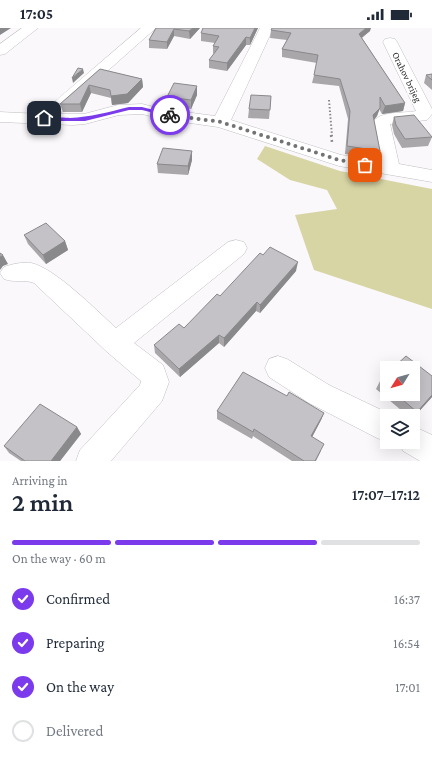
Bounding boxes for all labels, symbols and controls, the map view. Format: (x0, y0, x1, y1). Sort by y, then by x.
text: 17:05 (20, 6, 53, 22)
street label: Orahov brijeg (389, 50, 424, 104)
courier (150, 95, 190, 135)
pin (27, 101, 61, 135)
icon: bike (159, 104, 181, 126)
icon: home (33, 107, 55, 129)
pin (348, 148, 382, 182)
icon: bag (354, 154, 376, 176)
north arrow (380, 361, 420, 401)
map controls (380, 361, 420, 449)
button: layers (380, 409, 420, 449)
text: Arriving in (12, 473, 68, 488)
text: 17:07–17:12 (352, 487, 420, 503)
text: 2 min (12, 488, 73, 517)
text: On the way · 60 m (12, 551, 106, 566)
icon: check (12, 588, 34, 610)
text: Confirmed (46, 591, 110, 607)
text: 16:37 (394, 592, 420, 607)
icon: check (12, 632, 34, 654)
text: Preparing (46, 635, 105, 651)
text: 16:54 (393, 636, 420, 651)
icon: check (12, 676, 34, 698)
text: On the way (46, 679, 114, 695)
text: 17:01 (395, 680, 420, 695)
text: Delivered (46, 723, 103, 739)

